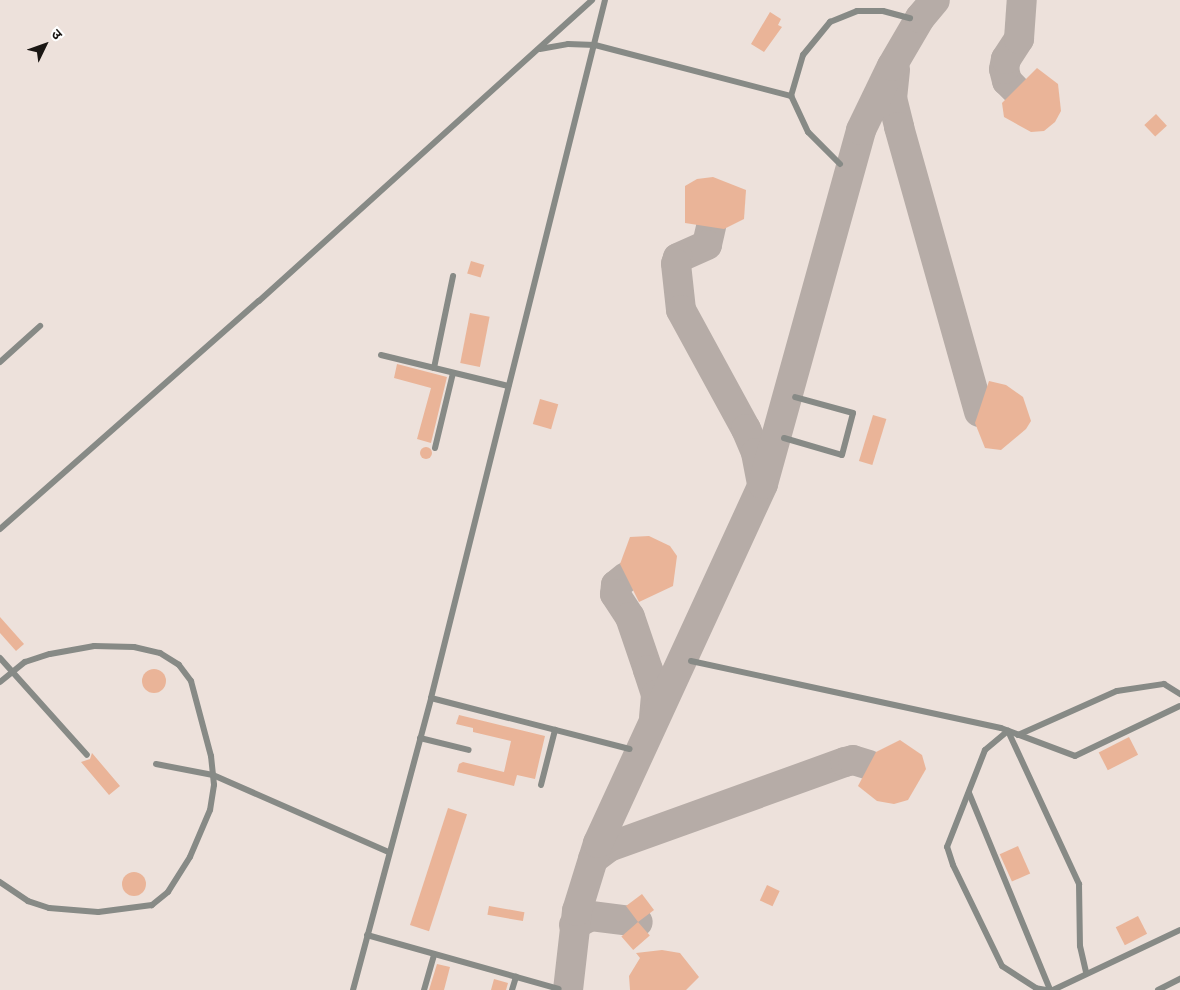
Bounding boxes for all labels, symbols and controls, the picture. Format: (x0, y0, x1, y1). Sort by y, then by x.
north arrow (20, 20, 70, 70)
text: उ (47, 26, 66, 43)

